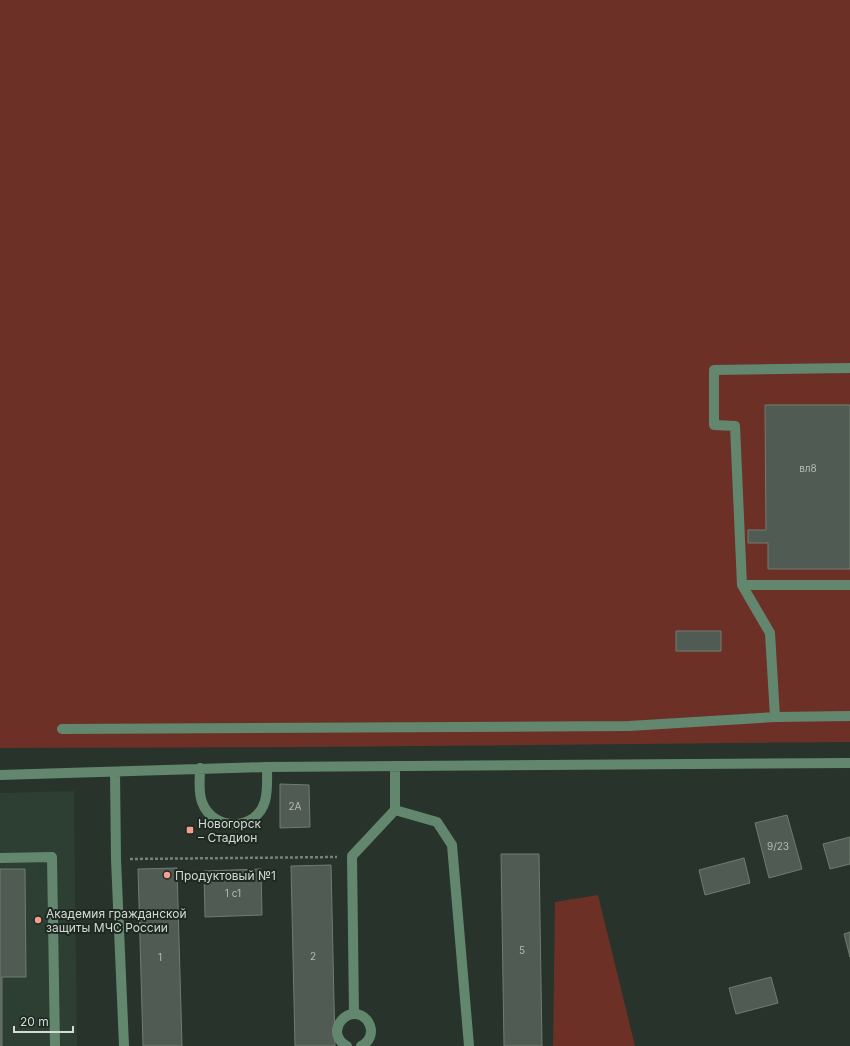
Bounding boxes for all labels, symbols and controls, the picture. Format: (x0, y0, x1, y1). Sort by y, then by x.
house number: вл8 (799, 462, 817, 474)
house number: 2А (289, 800, 302, 812)
place label: Новогорск – Стадион (198, 816, 262, 845)
marker: Новогорск – Стадион (185, 825, 195, 835)
house number: 9/23 (767, 840, 789, 852)
place label: Продуктовый №1 (175, 868, 276, 883)
marker: Продуктовый №1 (162, 870, 172, 880)
house number: 1 с1 (225, 887, 241, 899)
place label: Академия гражданской защиты МЧС России (46, 906, 187, 935)
marker: Академия гражданской защиты МЧС России (33, 915, 43, 925)
house number: 5 (519, 944, 525, 956)
house number: 2 (310, 950, 316, 962)
house number: 1 (158, 951, 162, 963)
scale bar (14, 1008, 73, 1034)
text: 20 m (20, 1014, 49, 1029)

